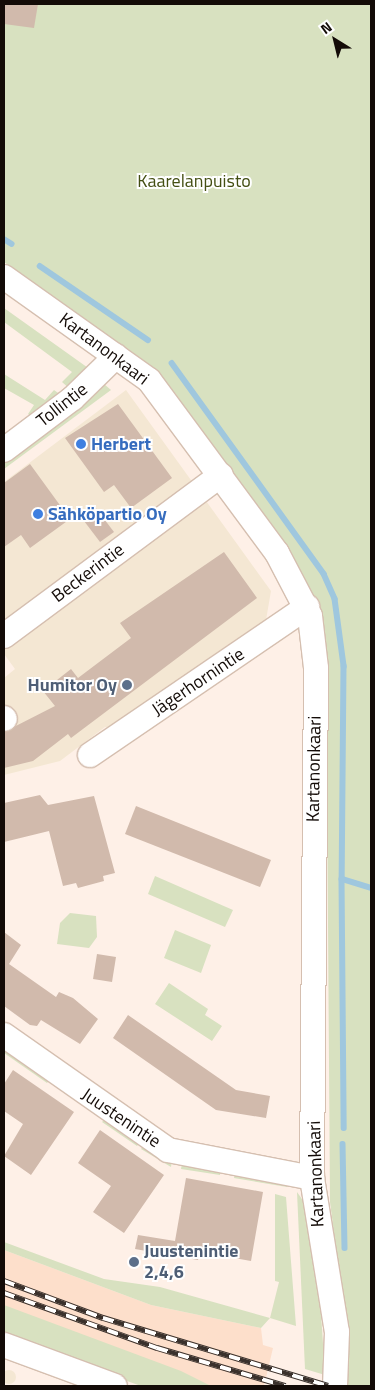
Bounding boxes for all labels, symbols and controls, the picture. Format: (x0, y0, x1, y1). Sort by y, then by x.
north arrow (310, 15, 360, 65)
text: N (316, 16, 336, 39)
park label: Kaarelanpuisto (137, 170, 251, 192)
street label: Kartanonkaari (55, 308, 153, 390)
street label: Tollintie (32, 378, 92, 432)
place label: Herbert (91, 433, 151, 455)
marker: Herbert (75, 438, 87, 450)
place label: Sähköpartio Oy (48, 503, 167, 525)
marker: Sähköpartio Oy (32, 508, 44, 520)
street label: Beckerintie (48, 539, 128, 607)
street label: Jägerhornintie (148, 643, 248, 721)
place label: Humitor Oy (28, 674, 117, 696)
marker: Humitor Oy (121, 679, 133, 691)
street label: Kartanonkaari (302, 716, 326, 822)
street label: Juustenintie (77, 1084, 165, 1152)
street label: Kartanonkaari (303, 1120, 329, 1228)
place label: Juustenintie 2,4,6 (144, 1241, 238, 1284)
marker: Juustenintie 2,4,6 (128, 1256, 140, 1268)

